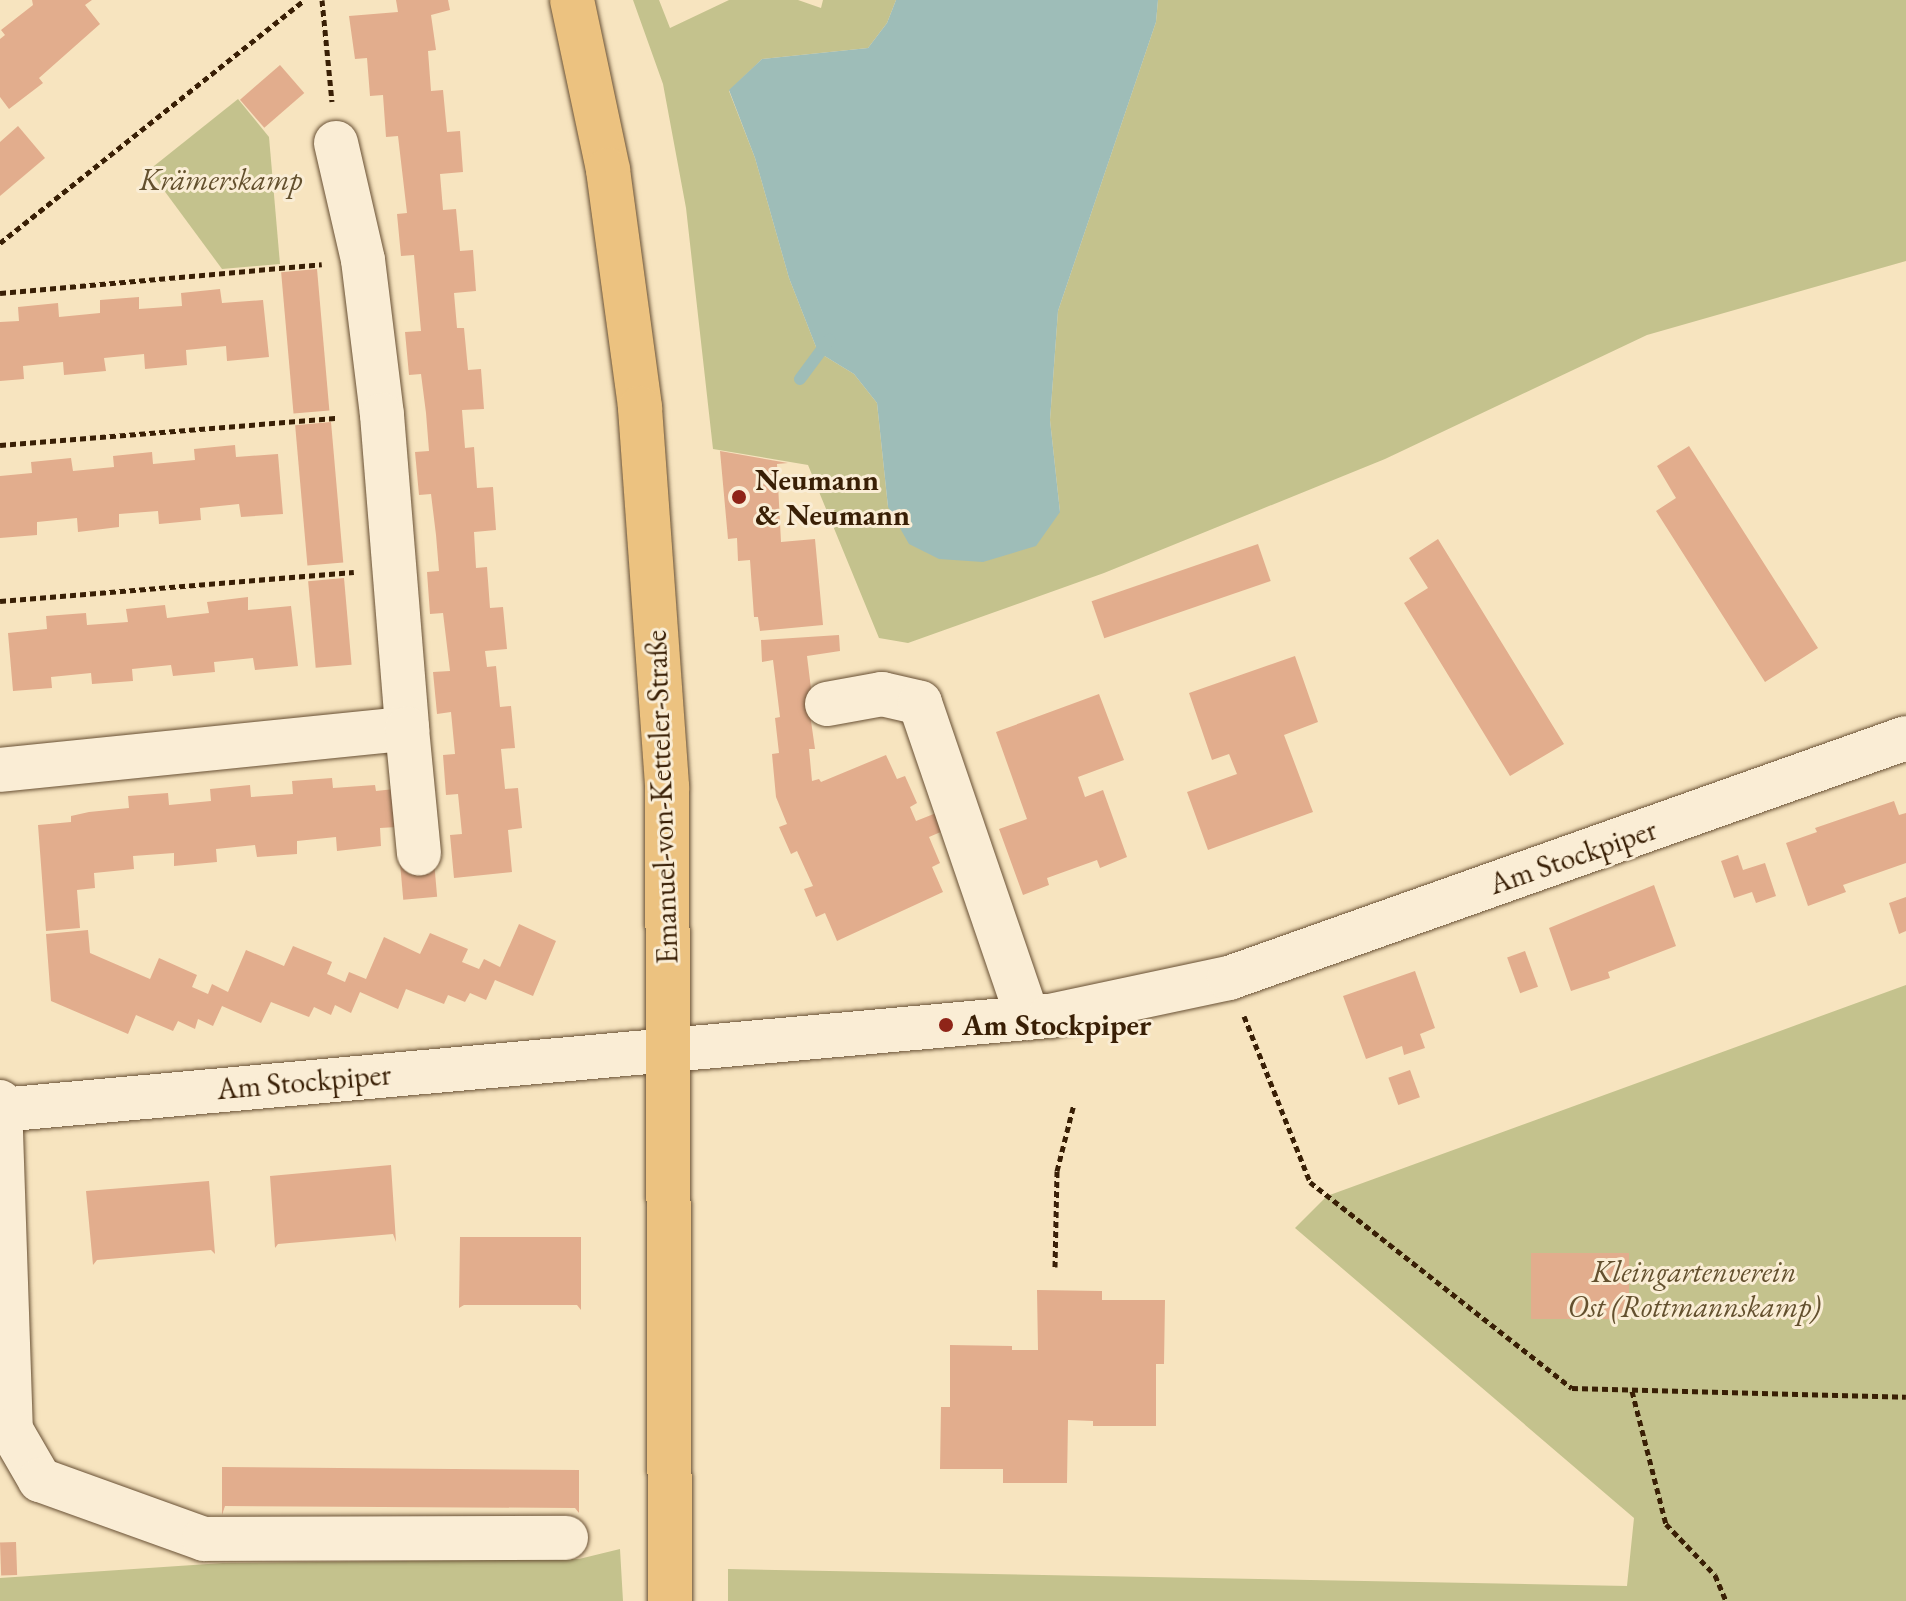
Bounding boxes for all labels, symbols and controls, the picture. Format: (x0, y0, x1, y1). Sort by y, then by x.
park label: Krämerskamp (140, 162, 302, 198)
place label: Neumann & Neumann (755, 462, 910, 532)
marker: Neumann & Neumann (730, 488, 748, 506)
street label: Emanuel-von-Ketteler-Straße (638, 629, 686, 965)
street label: Am Stockpiper (1484, 812, 1662, 902)
place label: Am Stockpiper (962, 1007, 1151, 1043)
marker: Am Stockpiper (937, 1016, 955, 1034)
street label: Am Stockpiper (215, 1056, 393, 1108)
park label: Kleingartenverein Ost (Rottmannskamp) (1567, 1254, 1821, 1324)

